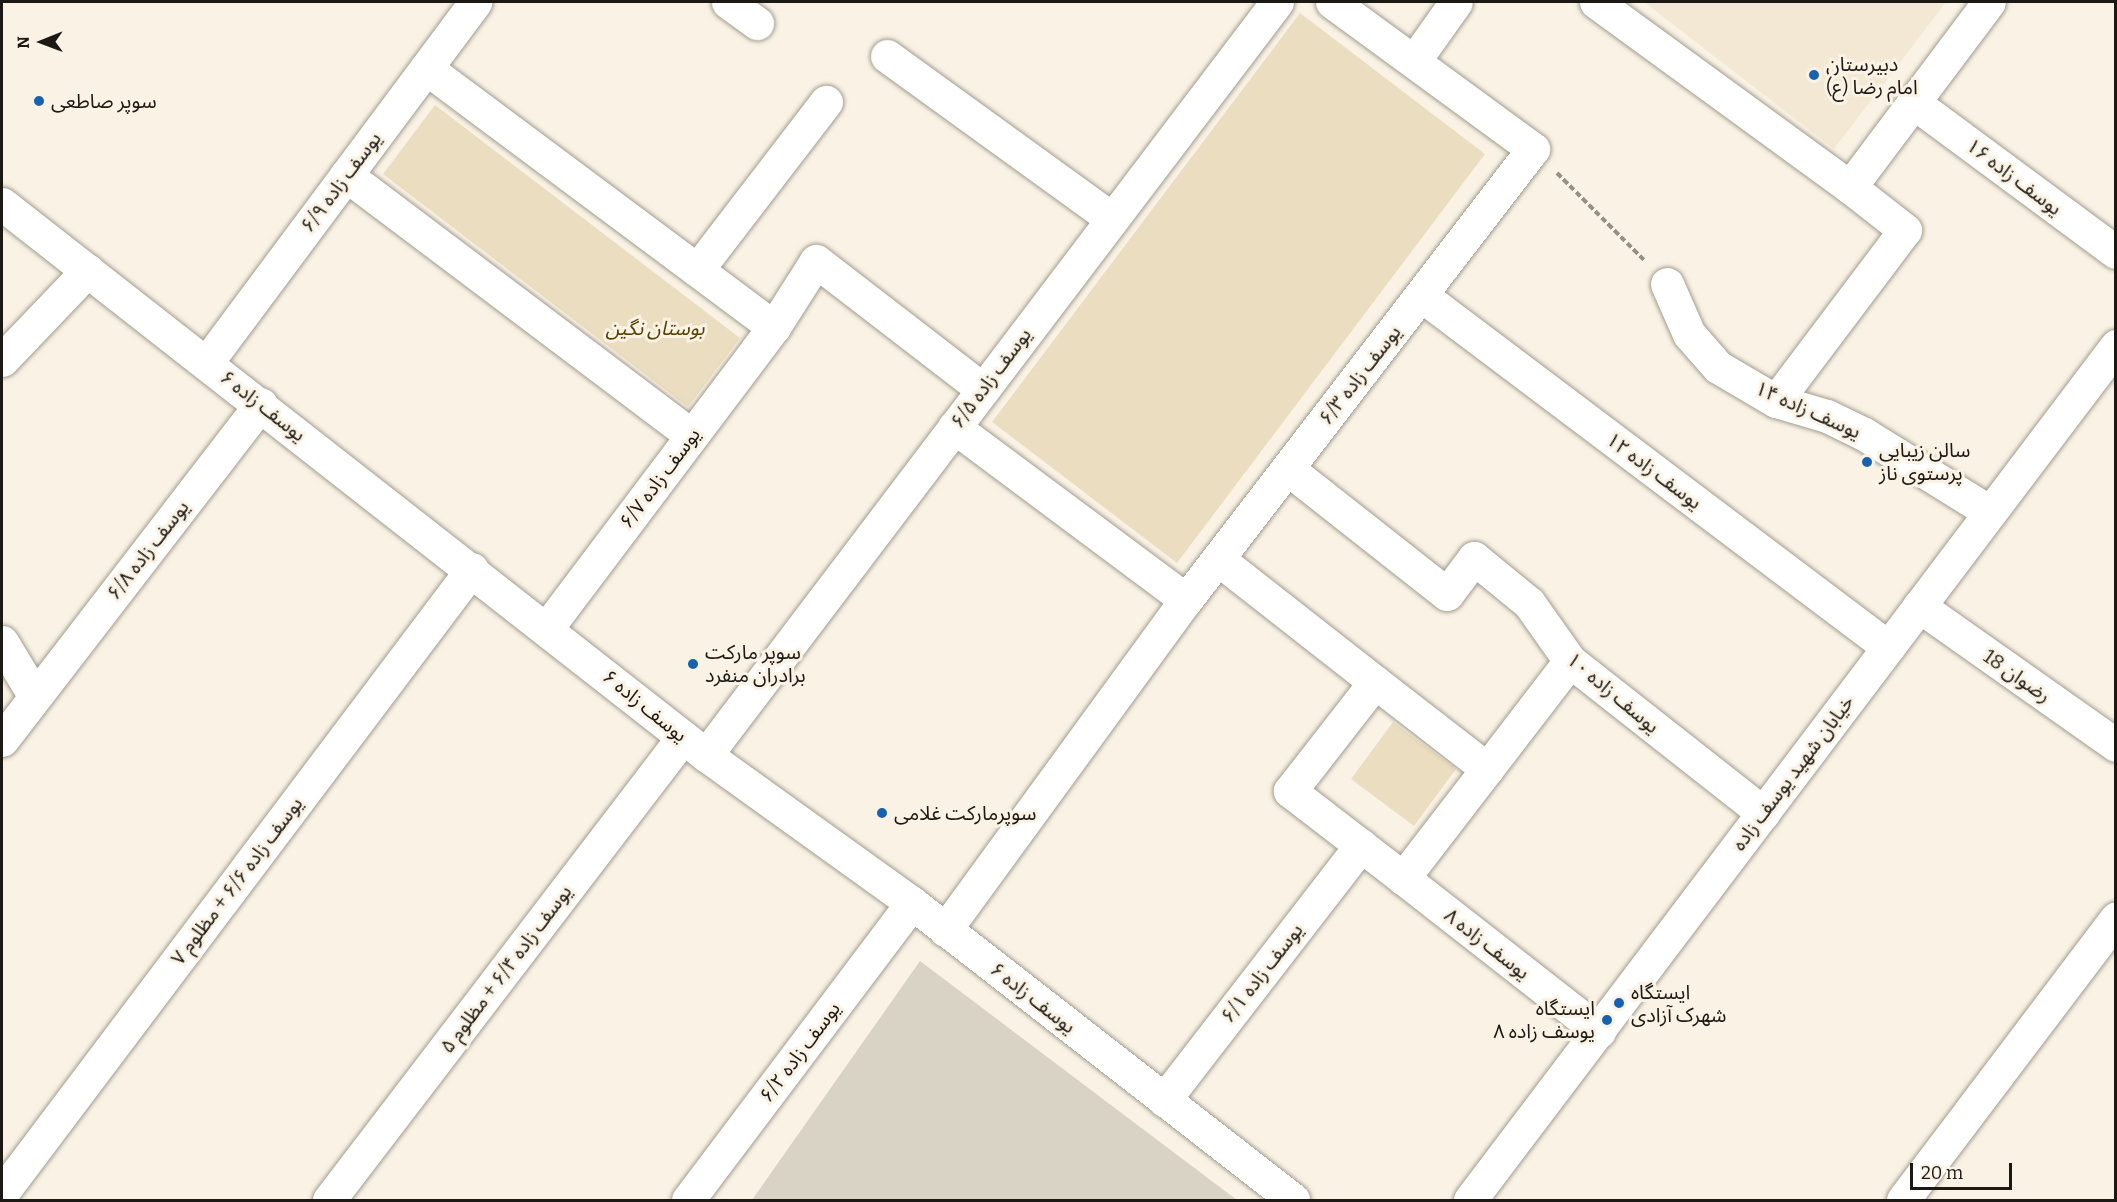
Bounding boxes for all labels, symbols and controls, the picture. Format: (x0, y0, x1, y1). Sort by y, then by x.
north arrow (12, 12, 72, 72)
text: N (14, 36, 33, 49)
place label: دبیرستان امام رضا (ع) (1826, 52, 1918, 99)
marker: دبیرستان امام رضا (ع) (1807, 68, 1821, 82)
place label: سوپر صاطعی (51, 89, 157, 113)
marker: سوپر صاطعی (32, 94, 46, 108)
street label: یوسف زاده ۶/۹ (295, 127, 387, 237)
street label: یوسف زاده ۱۶ (1962, 133, 2066, 221)
park label: بوستان نگین (606, 316, 704, 340)
street label: یوسف زاده ۶/۳ (1314, 321, 1406, 429)
street label: یوسف زاده ۶/۵ (945, 323, 1037, 433)
street label: یوسف زاده ۶ (216, 365, 310, 447)
street label: یوسف زاده ۱۴ (1751, 376, 1865, 444)
street label: یوسف زاده ۶/۷ (614, 423, 706, 533)
street label: یوسف زاده ۱۲ (1602, 427, 1706, 515)
place label: سالن زیبایی پرستوی ناز (1879, 438, 1970, 485)
marker: سالن زیبایی پرستوی ناز (1860, 455, 1874, 469)
street label: یوسف زاده ۶/۸ (102, 496, 194, 604)
place label: سوپر مارکت برادران منفرد (705, 640, 806, 687)
street label: رضوان 18 (1979, 644, 2055, 708)
street label: یوسف زاده ۱۰ (1562, 647, 1664, 739)
marker: سوپر مارکت برادران منفرد (686, 657, 700, 671)
street label: یوسف زاده ۶ (598, 665, 692, 747)
street label: خیابان شهید یوسف زاده (1727, 691, 1859, 855)
street label: یوسف زاده ۶/۶ + مظلوم ۷ (166, 792, 308, 970)
place label: سوپرمارکت غلامی (894, 801, 1036, 825)
marker: سوپرمارکت غلامی (875, 806, 889, 820)
street label: یوسف زاده ۶/۴ + مظلوم ۵ (435, 880, 577, 1058)
street label: یوسف زاده ۸ (1440, 903, 1534, 985)
street label: یوسف زاده ۶/۱ (1216, 919, 1308, 1027)
street label: یوسف زاده ۶ (986, 957, 1080, 1039)
place label: ایستگاه شهرک آزادی (1631, 980, 1727, 1027)
place label: ایستگاه یوسف زاده ۸ (1493, 996, 1595, 1043)
marker: ایستگاه شهرک آزادی (1612, 996, 1626, 1010)
street label: یوسف زاده ۶/۲ (754, 997, 846, 1107)
marker: ایستگاه یوسف زاده ۸ (1600, 1013, 1614, 1027)
scale bar (1913, 1151, 2015, 1189)
text: 20 m (1921, 1162, 1963, 1184)

